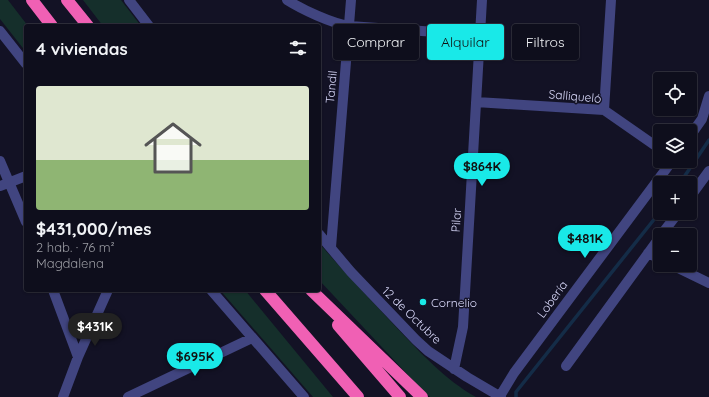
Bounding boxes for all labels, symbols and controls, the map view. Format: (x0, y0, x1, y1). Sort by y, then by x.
chip: Comprar (333, 24, 419, 60)
chip: Alquilar (427, 24, 504, 60)
chip: Filtros (512, 24, 579, 60)
icon: filters (287, 37, 309, 59)
text: 4 viviendas (36, 38, 128, 59)
street label: Tandil (322, 70, 340, 104)
map controls (653, 72, 697, 272)
button: locate (653, 72, 697, 116)
street label: Salliqueló (548, 86, 602, 106)
icon: home (137, 112, 209, 184)
button: layers (653, 124, 697, 168)
pin: $864K (454, 153, 510, 187)
text: $864K (463, 158, 501, 174)
button: + (653, 176, 697, 220)
street label: Pilar (448, 207, 464, 233)
text: $431,000/mes (36, 218, 151, 239)
pin: $481K (557, 225, 613, 259)
button: − (653, 228, 697, 272)
text: $481K (567, 230, 603, 246)
text: 2 hab. · 76 m² (36, 239, 115, 255)
text: Magdalena (36, 255, 104, 271)
street label: Lobería (534, 278, 570, 320)
street label: 12 de Octubre (379, 283, 445, 347)
place label: Cornelio (431, 295, 477, 310)
marker: Cornelio (418, 297, 428, 307)
pin: $431K (67, 313, 123, 347)
text: $431K (77, 318, 113, 334)
pin: $695K (167, 343, 223, 377)
text: $695K (176, 348, 214, 364)

